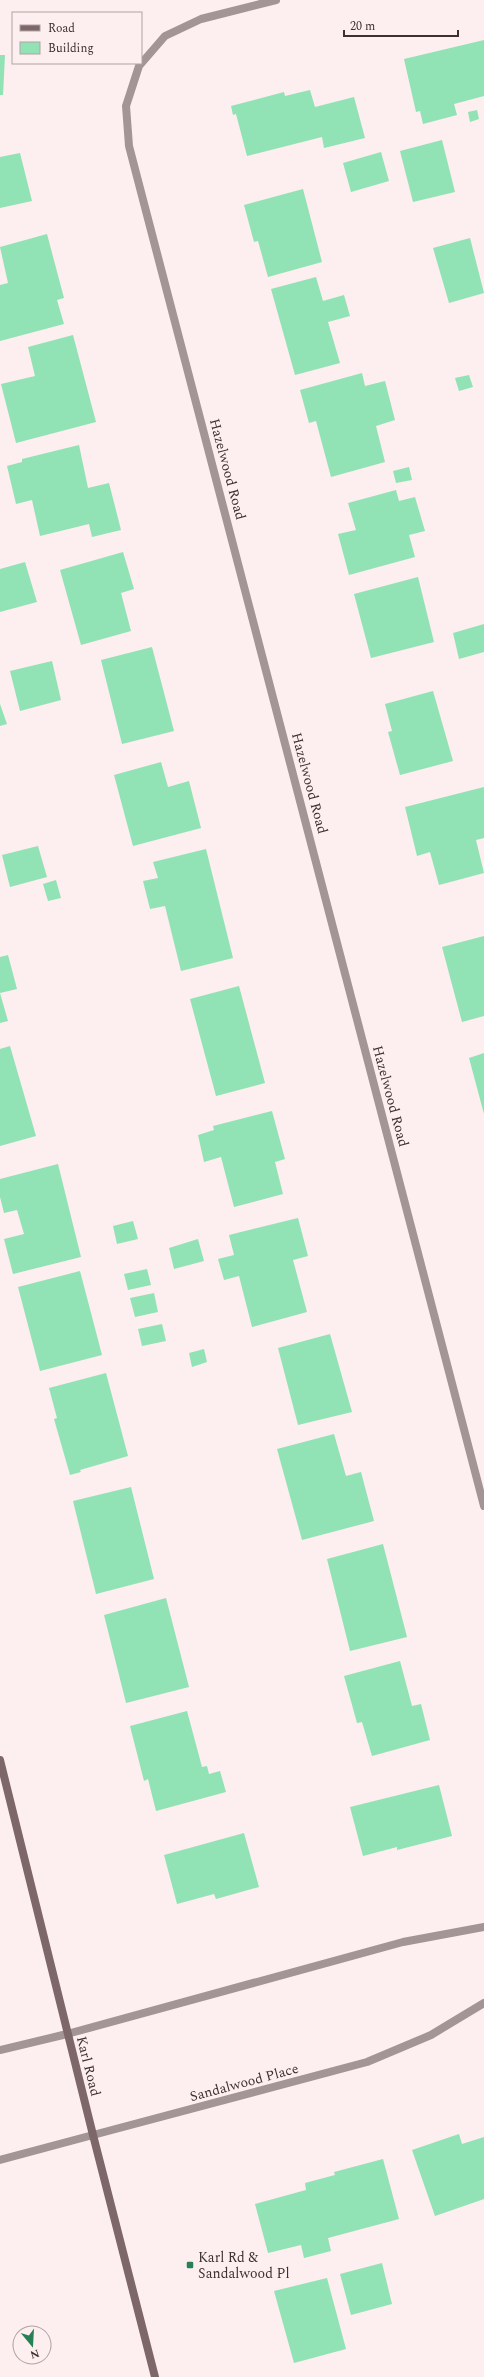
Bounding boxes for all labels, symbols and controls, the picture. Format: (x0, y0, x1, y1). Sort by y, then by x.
legend (12, 12, 142, 64)
scale bar (344, 12, 458, 38)
text: 20 m (350, 17, 375, 36)
text: Road (48, 19, 75, 38)
text: Building (48, 39, 94, 58)
street label: Hazelwood Road (204, 416, 251, 522)
street label: Hazelwood Road (286, 730, 333, 836)
street label: Hazelwood Road (367, 1043, 414, 1149)
street label: Karl Road (71, 2034, 106, 2099)
street label: Sandalwood Place (187, 2058, 301, 2107)
place label: Karl Rd & Sandalwood Pl (198, 2247, 290, 2284)
marker: Karl Rd & Sandalwood Pl (185, 2260, 195, 2270)
north arrow (12, 2325, 52, 2365)
text: N (28, 2345, 42, 2364)

